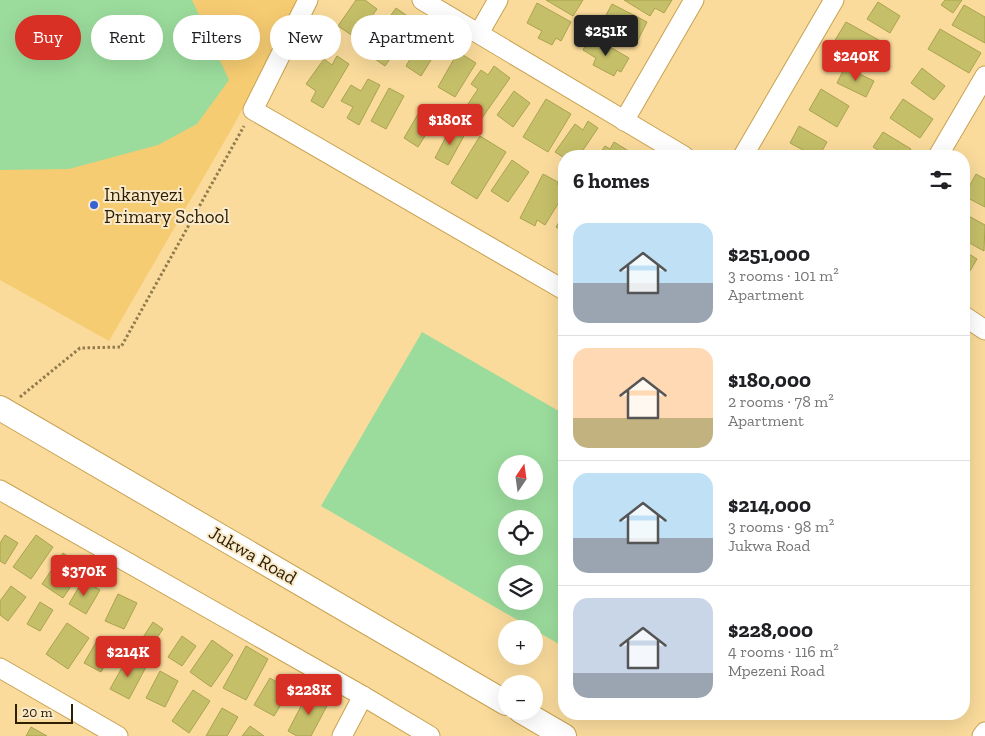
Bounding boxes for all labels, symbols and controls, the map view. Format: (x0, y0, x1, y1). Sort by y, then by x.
chip: Buy (15, 15, 81, 60)
chip: Rent (91, 15, 163, 60)
chip: Filters (173, 15, 260, 60)
chip: New (270, 15, 341, 60)
chip: Apartment (351, 15, 472, 60)
pin: $251K (571, 15, 641, 57)
text: $251K (585, 21, 627, 40)
pin: $240K (821, 39, 891, 82)
text: $240K (833, 46, 879, 65)
pin: $180K (415, 104, 485, 146)
text: $180K (429, 110, 471, 129)
icon: filters (927, 166, 955, 194)
text: 6 homes (573, 168, 650, 193)
place label: Inkanyezi Primary School (104, 183, 229, 228)
marker: Inkanyezi Primary School (88, 199, 100, 211)
text: $251,000 (728, 241, 810, 266)
icon: home (613, 243, 673, 303)
text: 3 rooms · 101 m² (728, 266, 839, 285)
text: Apartment (728, 285, 804, 304)
text: $180,000 (728, 367, 811, 392)
icon: home (613, 368, 673, 428)
text: 2 rooms · 78 m² (728, 392, 834, 411)
text: Apartment (728, 411, 804, 430)
north arrow (498, 455, 542, 500)
map controls (498, 455, 543, 720)
text: $214,000 (728, 492, 811, 517)
icon: home (613, 493, 673, 553)
button: locate (498, 510, 543, 555)
text: 3 rooms · 98 m² (728, 517, 834, 536)
street label: Jukwa Road (205, 521, 302, 590)
text: Jukwa Road (728, 536, 810, 555)
pin: $370K (49, 554, 119, 597)
text: $370K (62, 561, 106, 580)
button: layers (498, 565, 543, 610)
text: $228,000 (728, 617, 813, 642)
icon: home (613, 618, 673, 678)
button: + (498, 620, 543, 665)
pin: $214K (93, 636, 163, 678)
text: $214K (107, 642, 149, 661)
text: 4 rooms · 116 m² (728, 642, 839, 661)
text: Mpezeni Road (728, 661, 825, 680)
pin: $228K (274, 674, 344, 716)
button: − (498, 675, 543, 720)
text: $228K (287, 680, 331, 699)
scale bar (15, 701, 72, 724)
text: 20 m (22, 704, 53, 721)

